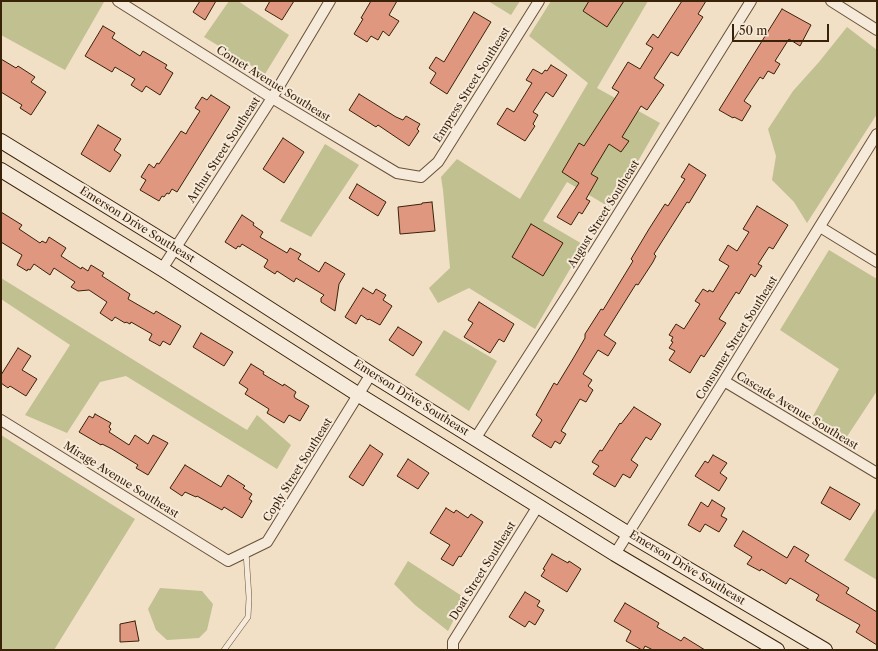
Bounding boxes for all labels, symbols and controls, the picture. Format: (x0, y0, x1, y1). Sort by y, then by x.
scale bar (734, 16, 831, 42)
text: 50 m (739, 23, 768, 38)
street label: Empress Street Southeast (431, 25, 513, 145)
street label: Comet Avenue Southeast (214, 43, 332, 125)
street label: Arthur Street Southeast (185, 95, 263, 205)
street label: August Street Southeast (565, 158, 643, 270)
street label: Emerson Drive Southeast (77, 184, 197, 266)
street label: Consumer Street Southeast (693, 274, 781, 402)
street label: Emerson Drive Southeast (351, 357, 471, 439)
street label: Cascade Avenue Southeast (734, 369, 860, 453)
street label: Coply Street Southeast (261, 416, 335, 524)
street label: Mirage Avenue Southeast (61, 439, 181, 521)
street label: Doat Street Southeast (447, 519, 519, 623)
street label: Emerson Drive Southeast (627, 528, 747, 608)

